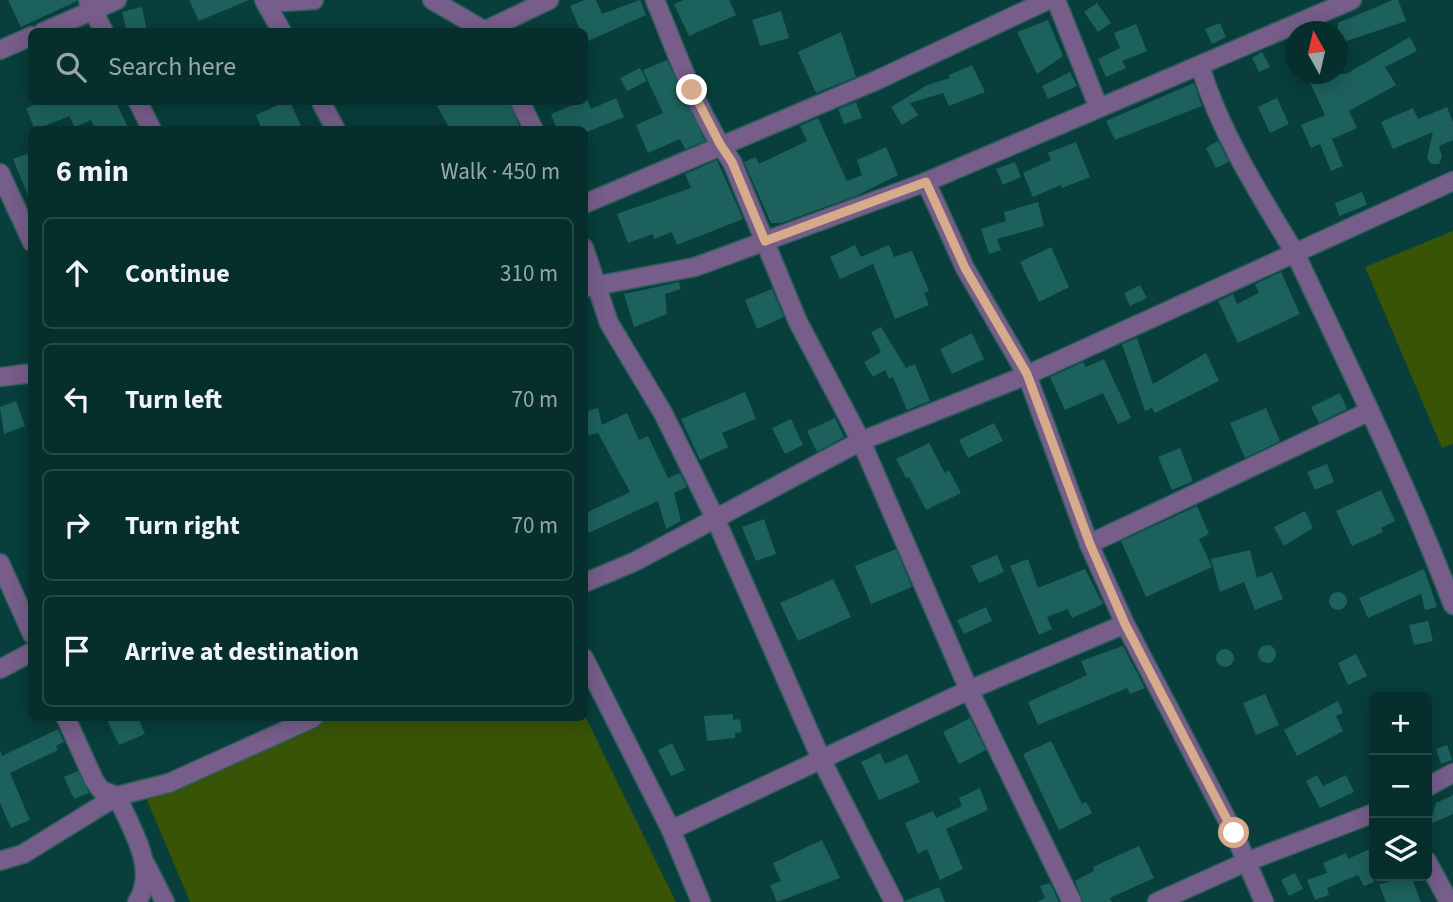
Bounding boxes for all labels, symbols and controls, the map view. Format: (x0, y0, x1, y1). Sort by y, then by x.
north arrow (1285, 21, 1348, 84)
search box (28, 28, 588, 105)
icon: search (52, 48, 90, 86)
text: Search here (108, 48, 236, 85)
route end (676, 74, 707, 105)
text: 6 min (56, 150, 129, 193)
text: Walk · 450 m (441, 155, 560, 188)
icon: ahead (58, 254, 96, 292)
text: Continue (125, 255, 230, 292)
text: 310 m (500, 257, 558, 290)
icon: left (58, 380, 96, 418)
text: Turn left (125, 381, 222, 418)
text: 70 m (511, 383, 558, 416)
icon: right (58, 506, 96, 544)
text: Turn right (125, 507, 240, 544)
text: 70 m (511, 509, 558, 542)
icon: arrive (58, 632, 96, 670)
text: Arrive at destination (125, 633, 359, 670)
map controls (1369, 692, 1432, 881)
button: + (1369, 692, 1432, 755)
button: − (1369, 755, 1432, 818)
route start (1218, 817, 1249, 848)
button: layers (1369, 818, 1432, 881)

